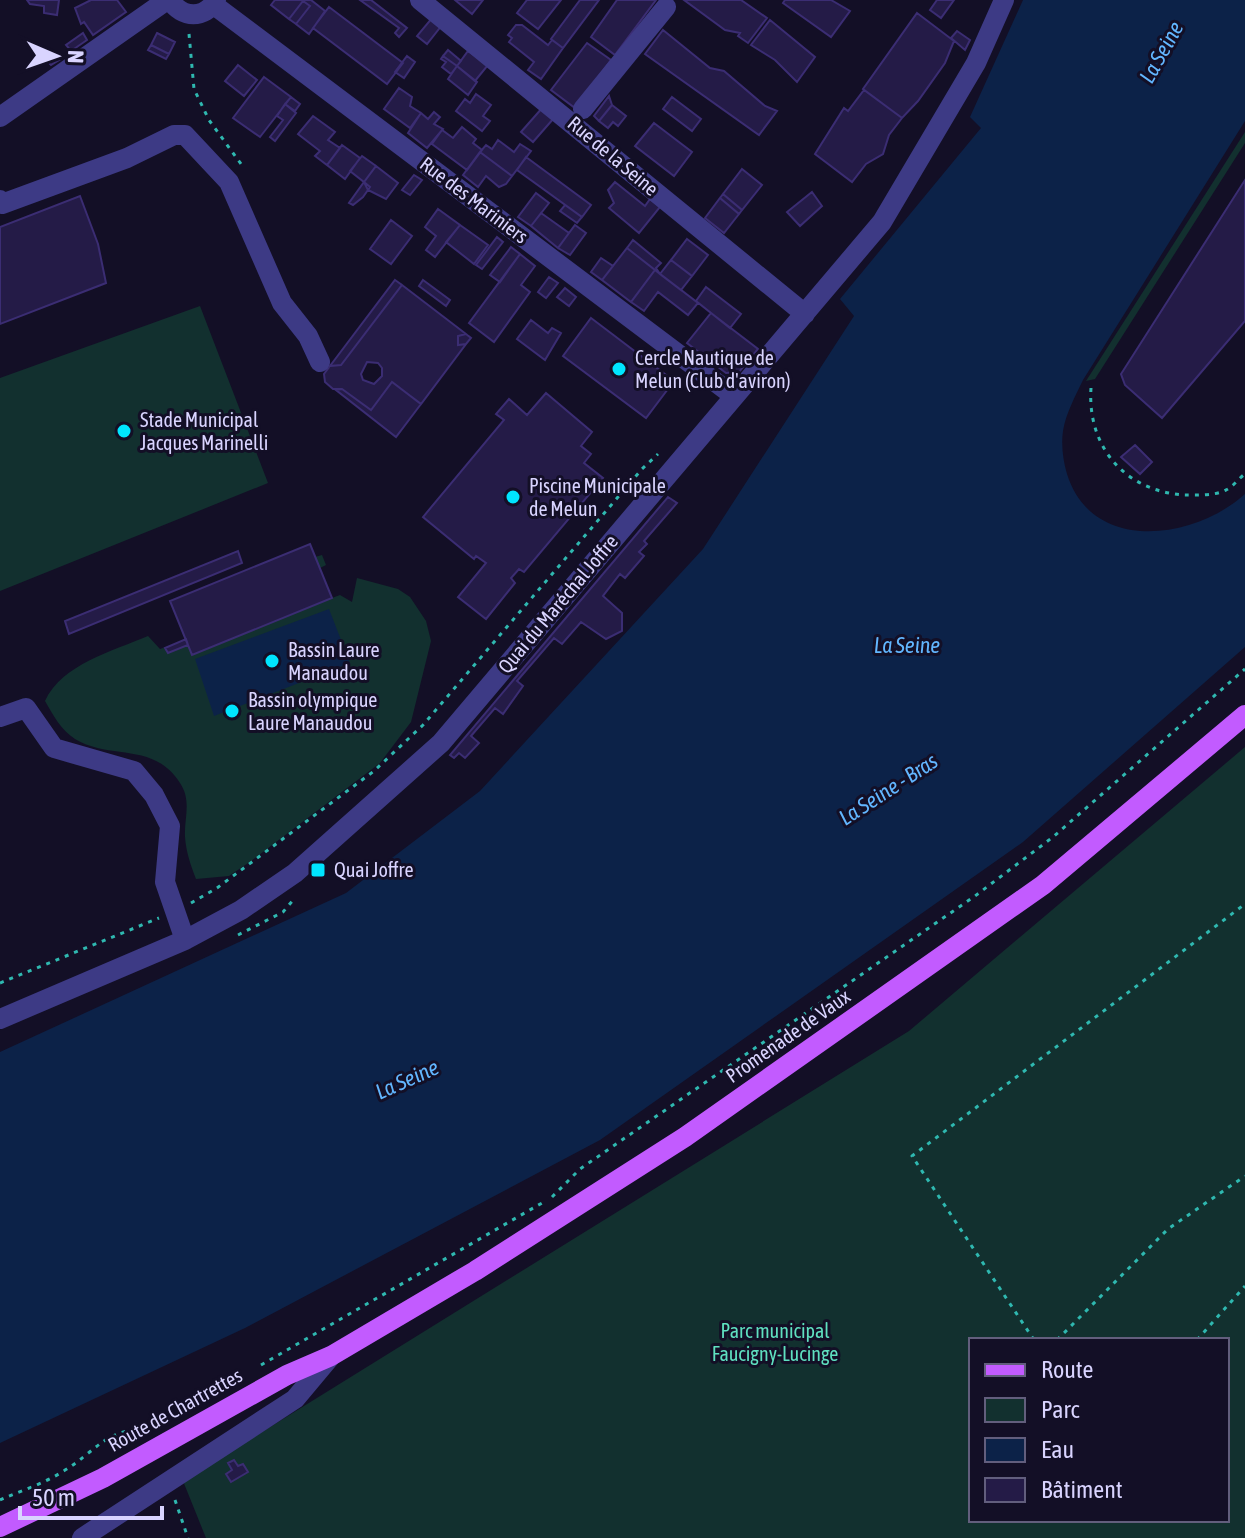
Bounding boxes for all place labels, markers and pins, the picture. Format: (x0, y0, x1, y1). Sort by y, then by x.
place label: Cercle Nautique de Melun (Club d'aviron) (635, 346, 791, 392)
marker: Cercle Nautique de Melun (Club d'aviron) (610, 360, 628, 378)
place label: Stade Municipal Jacques Marinelli (140, 408, 268, 454)
marker: Stade Municipal Jacques Marinelli (115, 422, 133, 440)
place label: Piscine Municipale de Melun (529, 474, 666, 520)
marker: Piscine Municipale de Melun (504, 488, 522, 506)
place label: Bassin Laure Manaudou (288, 638, 380, 684)
marker: Bassin Laure Manaudou (263, 652, 281, 670)
place label: Bassin olympique Laure Manaudou (248, 688, 377, 734)
marker: Bassin olympique Laure Manaudou (223, 702, 241, 720)
place label: Quai Joffre (334, 858, 414, 881)
marker: Quai Joffre (309, 861, 327, 879)

